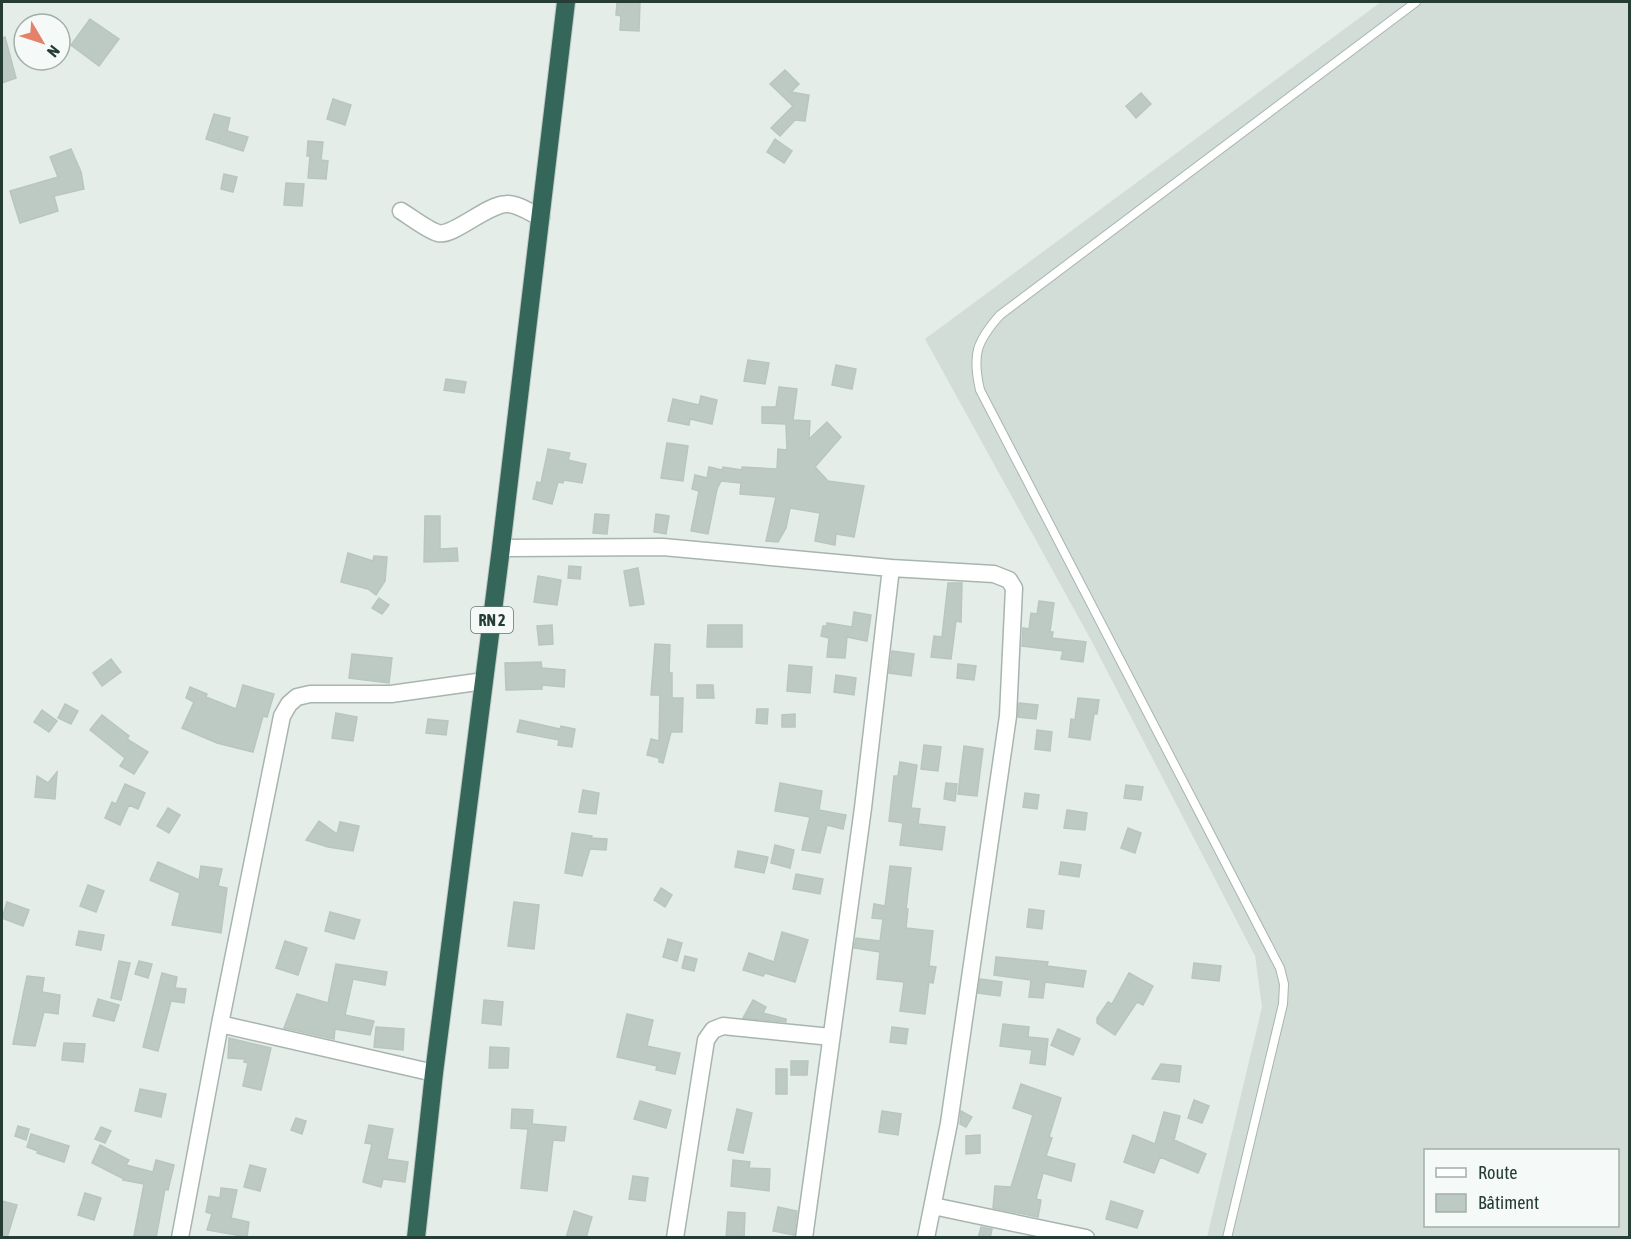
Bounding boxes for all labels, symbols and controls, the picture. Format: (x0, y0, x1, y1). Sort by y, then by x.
north arrow (12, 12, 72, 72)
text: N (44, 42, 64, 61)
road number: RN 2 (471, 607, 513, 633)
legend (1424, 1149, 1619, 1227)
text: Route (1478, 1162, 1517, 1183)
text: Bâtiment (1478, 1192, 1539, 1213)

